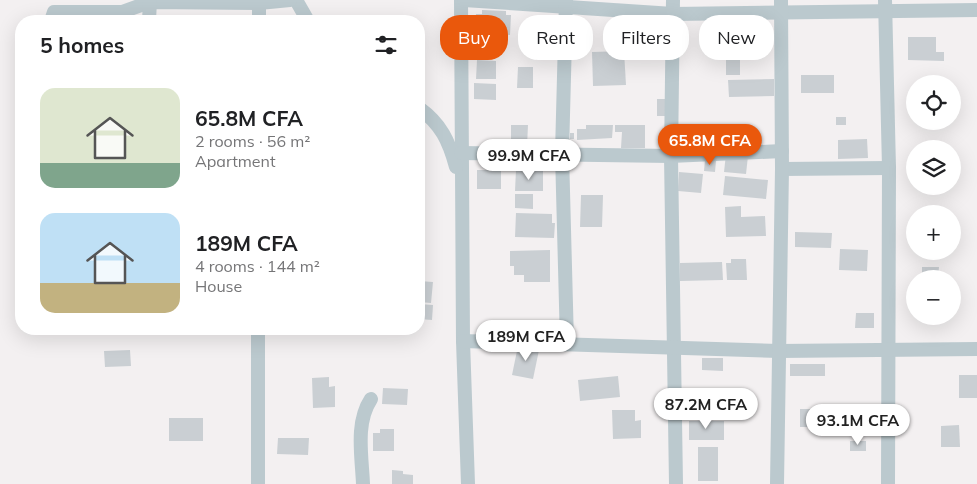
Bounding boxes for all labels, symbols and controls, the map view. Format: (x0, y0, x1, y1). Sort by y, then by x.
chip: Buy (440, 15, 508, 60)
chip: Rent (518, 15, 593, 60)
chip: Filters (603, 15, 689, 60)
chip: New (699, 15, 774, 60)
icon: filters (372, 31, 400, 59)
text: 5 homes (40, 32, 124, 58)
map controls (906, 75, 961, 325)
button: locate (906, 75, 961, 130)
text: 65.8M CFA (195, 105, 303, 131)
icon: home (80, 108, 140, 168)
pin: 65.8M CFA (653, 124, 767, 166)
text: 65.8M CFA (669, 130, 751, 150)
text: 2 rooms · 56 m² (195, 131, 310, 151)
pin: 99.9M CFA (472, 138, 586, 181)
button: layers (906, 140, 961, 195)
text: 99.9M CFA (488, 145, 570, 165)
text: Apartment (195, 151, 276, 171)
button: + (906, 205, 961, 260)
text: 189M CFA (195, 230, 298, 256)
icon: home (80, 233, 140, 293)
text: 4 rooms · 144 m² (195, 256, 320, 276)
button: − (906, 270, 961, 325)
text: House (195, 276, 242, 296)
pin: 189M CFA (474, 320, 578, 362)
text: 189M CFA (487, 326, 565, 346)
pin: 87.2M CFA (649, 388, 763, 430)
text: 87.2M CFA (665, 394, 747, 414)
pin: 93.1M CFA (801, 404, 915, 446)
text: 93.1M CFA (817, 410, 899, 430)

